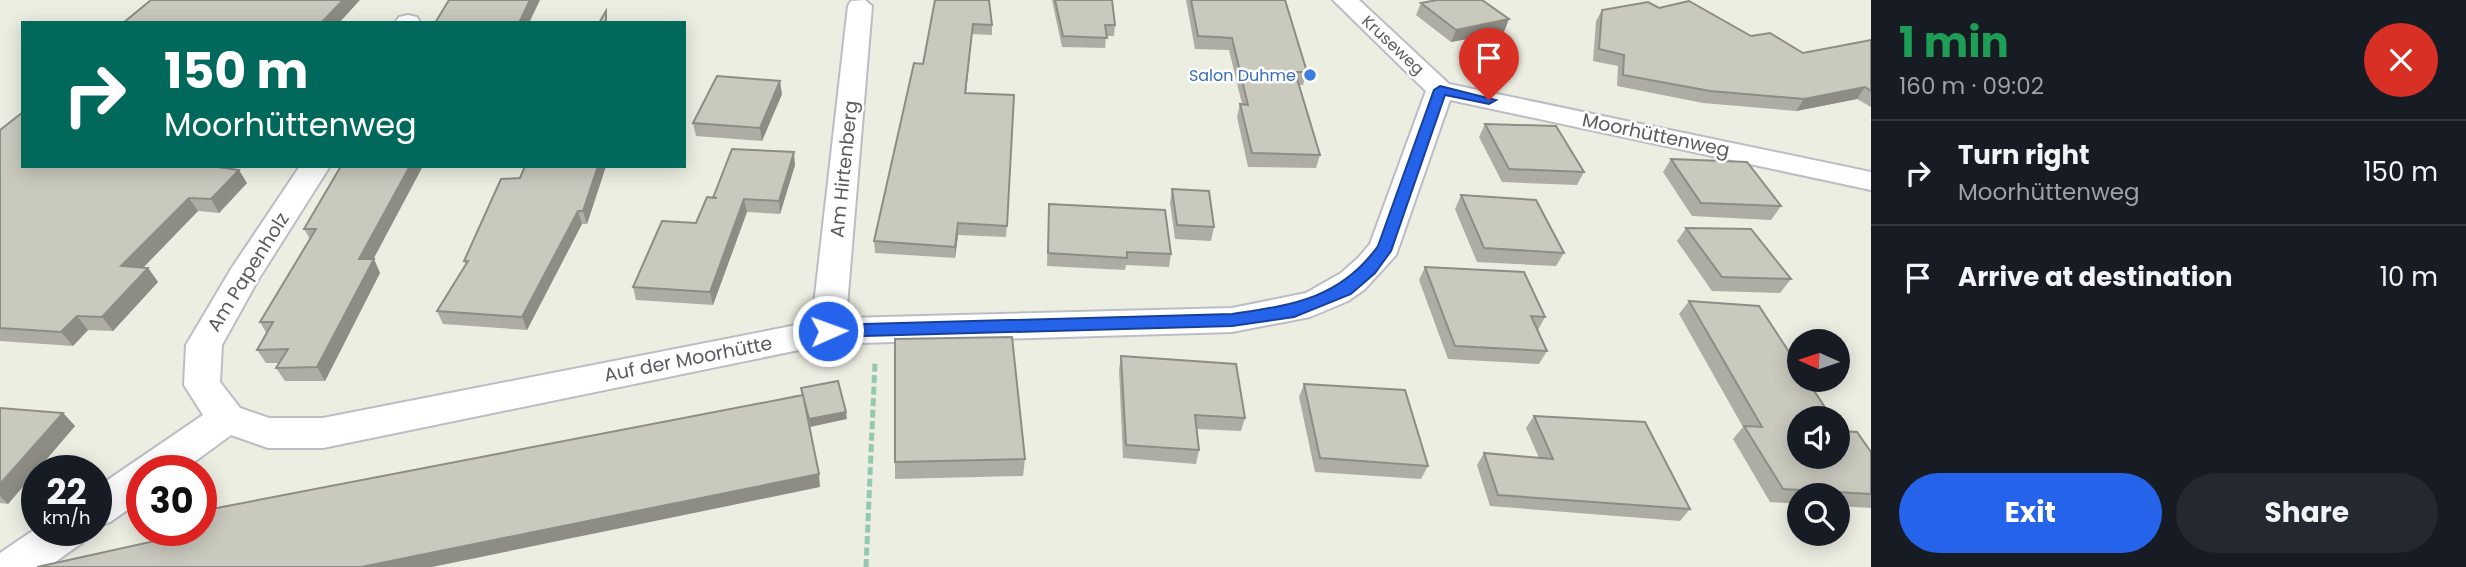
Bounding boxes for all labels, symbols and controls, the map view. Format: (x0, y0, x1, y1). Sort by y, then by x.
street label: Kruseweg (1357, 10, 1429, 80)
text: 1 min (1899, 13, 2009, 72)
button: close (2364, 23, 2438, 97)
pin (1459, 28, 1519, 100)
text: 150 m (164, 37, 309, 105)
icon: arrive (1470, 39, 1508, 77)
icon: right (49, 49, 140, 140)
place label: Salon Duhme (1189, 64, 1296, 87)
marker: Salon Duhme (1302, 67, 1318, 83)
text: 160 m · 09:02 (1899, 70, 2044, 102)
street label: Am Hirtenberg (823, 99, 865, 239)
text: Moorhüttenweg (164, 102, 417, 147)
street label: Moorhüttenweg (1580, 106, 1732, 164)
text: Turn right (1958, 137, 2090, 173)
icon: right (1899, 154, 1937, 192)
text: 150 m (2363, 154, 2438, 190)
text: Moorhüttenweg (1958, 176, 2140, 208)
street label: Am Papenholz (201, 207, 295, 337)
icon: arrive (1899, 259, 1937, 297)
text: Arrive at destination (1958, 259, 2233, 295)
text: 10 m (2380, 259, 2438, 295)
position arrow (791, 294, 865, 368)
street label: Auf der Moorhütte (602, 329, 774, 389)
north arrow (1787, 329, 1850, 392)
map controls (1787, 329, 1850, 546)
button: sound (1787, 406, 1850, 469)
speed limit sign: 30 (126, 455, 217, 546)
text: 22 (47, 467, 86, 516)
button: Exit (1899, 473, 2162, 553)
button: Share (2176, 473, 2438, 553)
button: search (1787, 483, 1850, 546)
text: km/h (43, 505, 90, 530)

